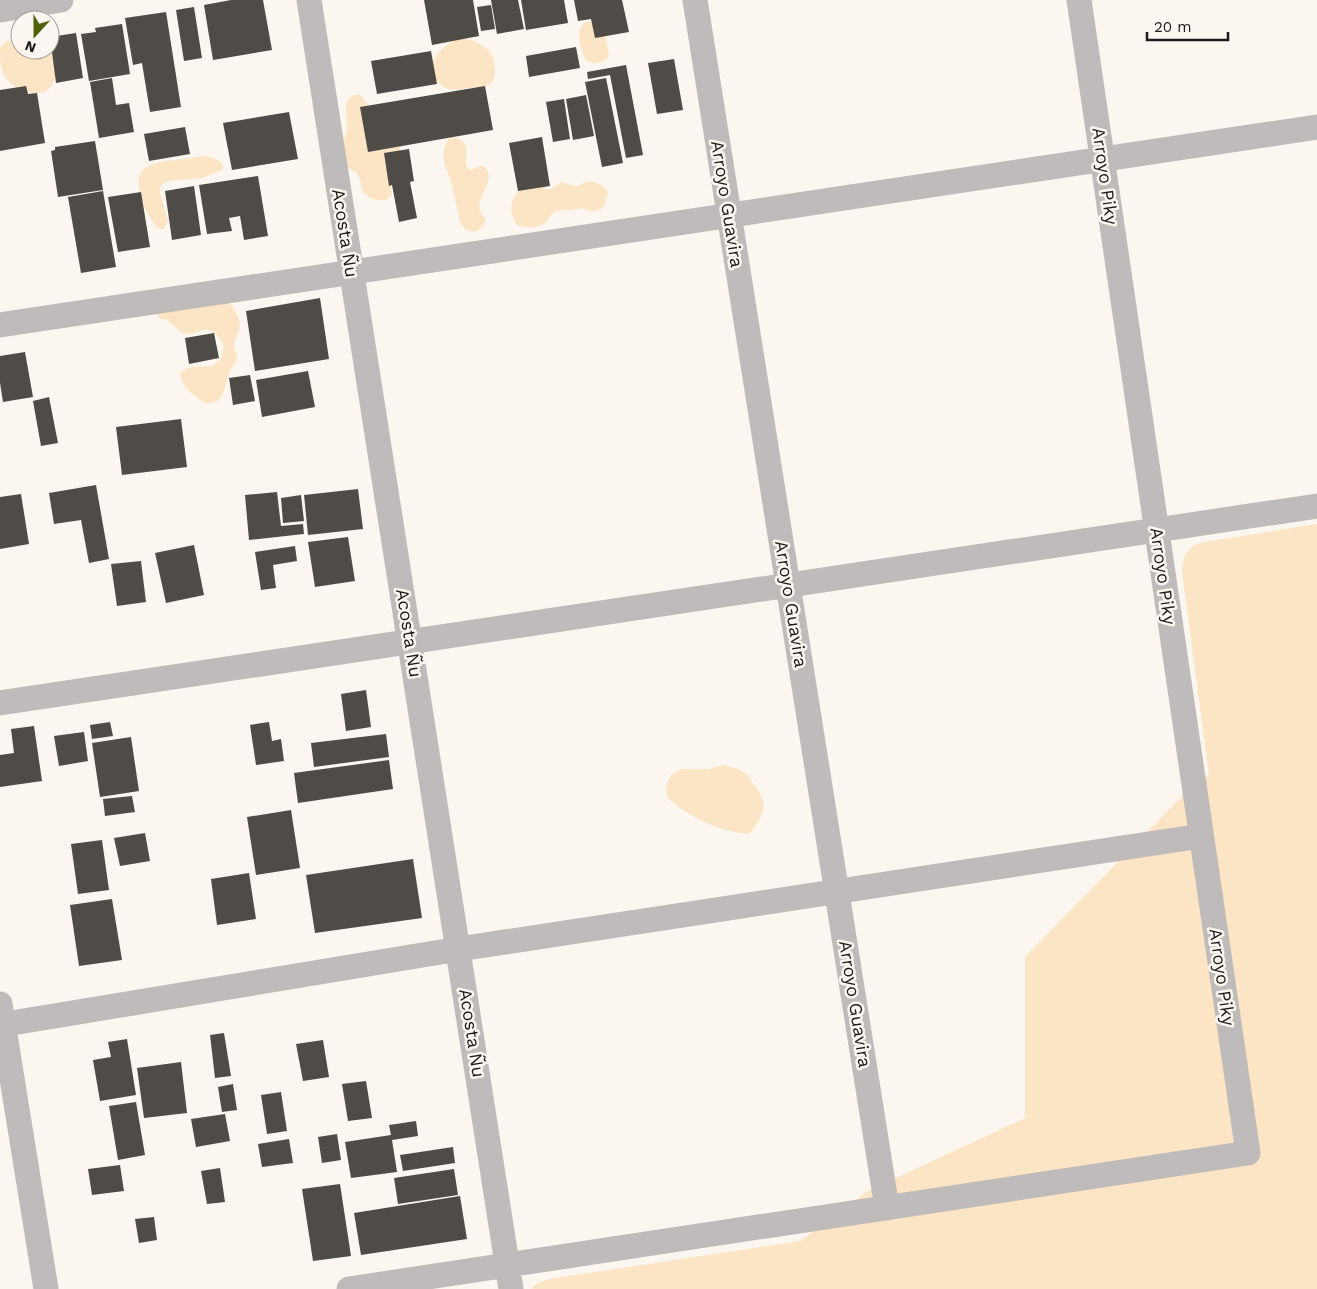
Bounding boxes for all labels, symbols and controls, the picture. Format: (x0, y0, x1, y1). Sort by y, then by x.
north arrow (10, 10, 60, 60)
scale bar (1147, 10, 1228, 42)
text: 20 m (1154, 18, 1192, 36)
text: N (23, 38, 38, 56)
street label: Arroyo Piky (1088, 126, 1123, 227)
street label: Arroyo Guavira (707, 139, 748, 269)
street label: Acosta Ñu (328, 187, 363, 279)
street label: Arroyo Piky (1146, 526, 1181, 627)
street label: Arroyo Guavira (771, 539, 812, 669)
street label: Acosta Ñu (392, 587, 427, 679)
street label: Arroyo Piky (1205, 927, 1240, 1028)
street label: Arroyo Guavira (835, 939, 876, 1069)
street label: Acosta Ñu (455, 987, 490, 1079)

